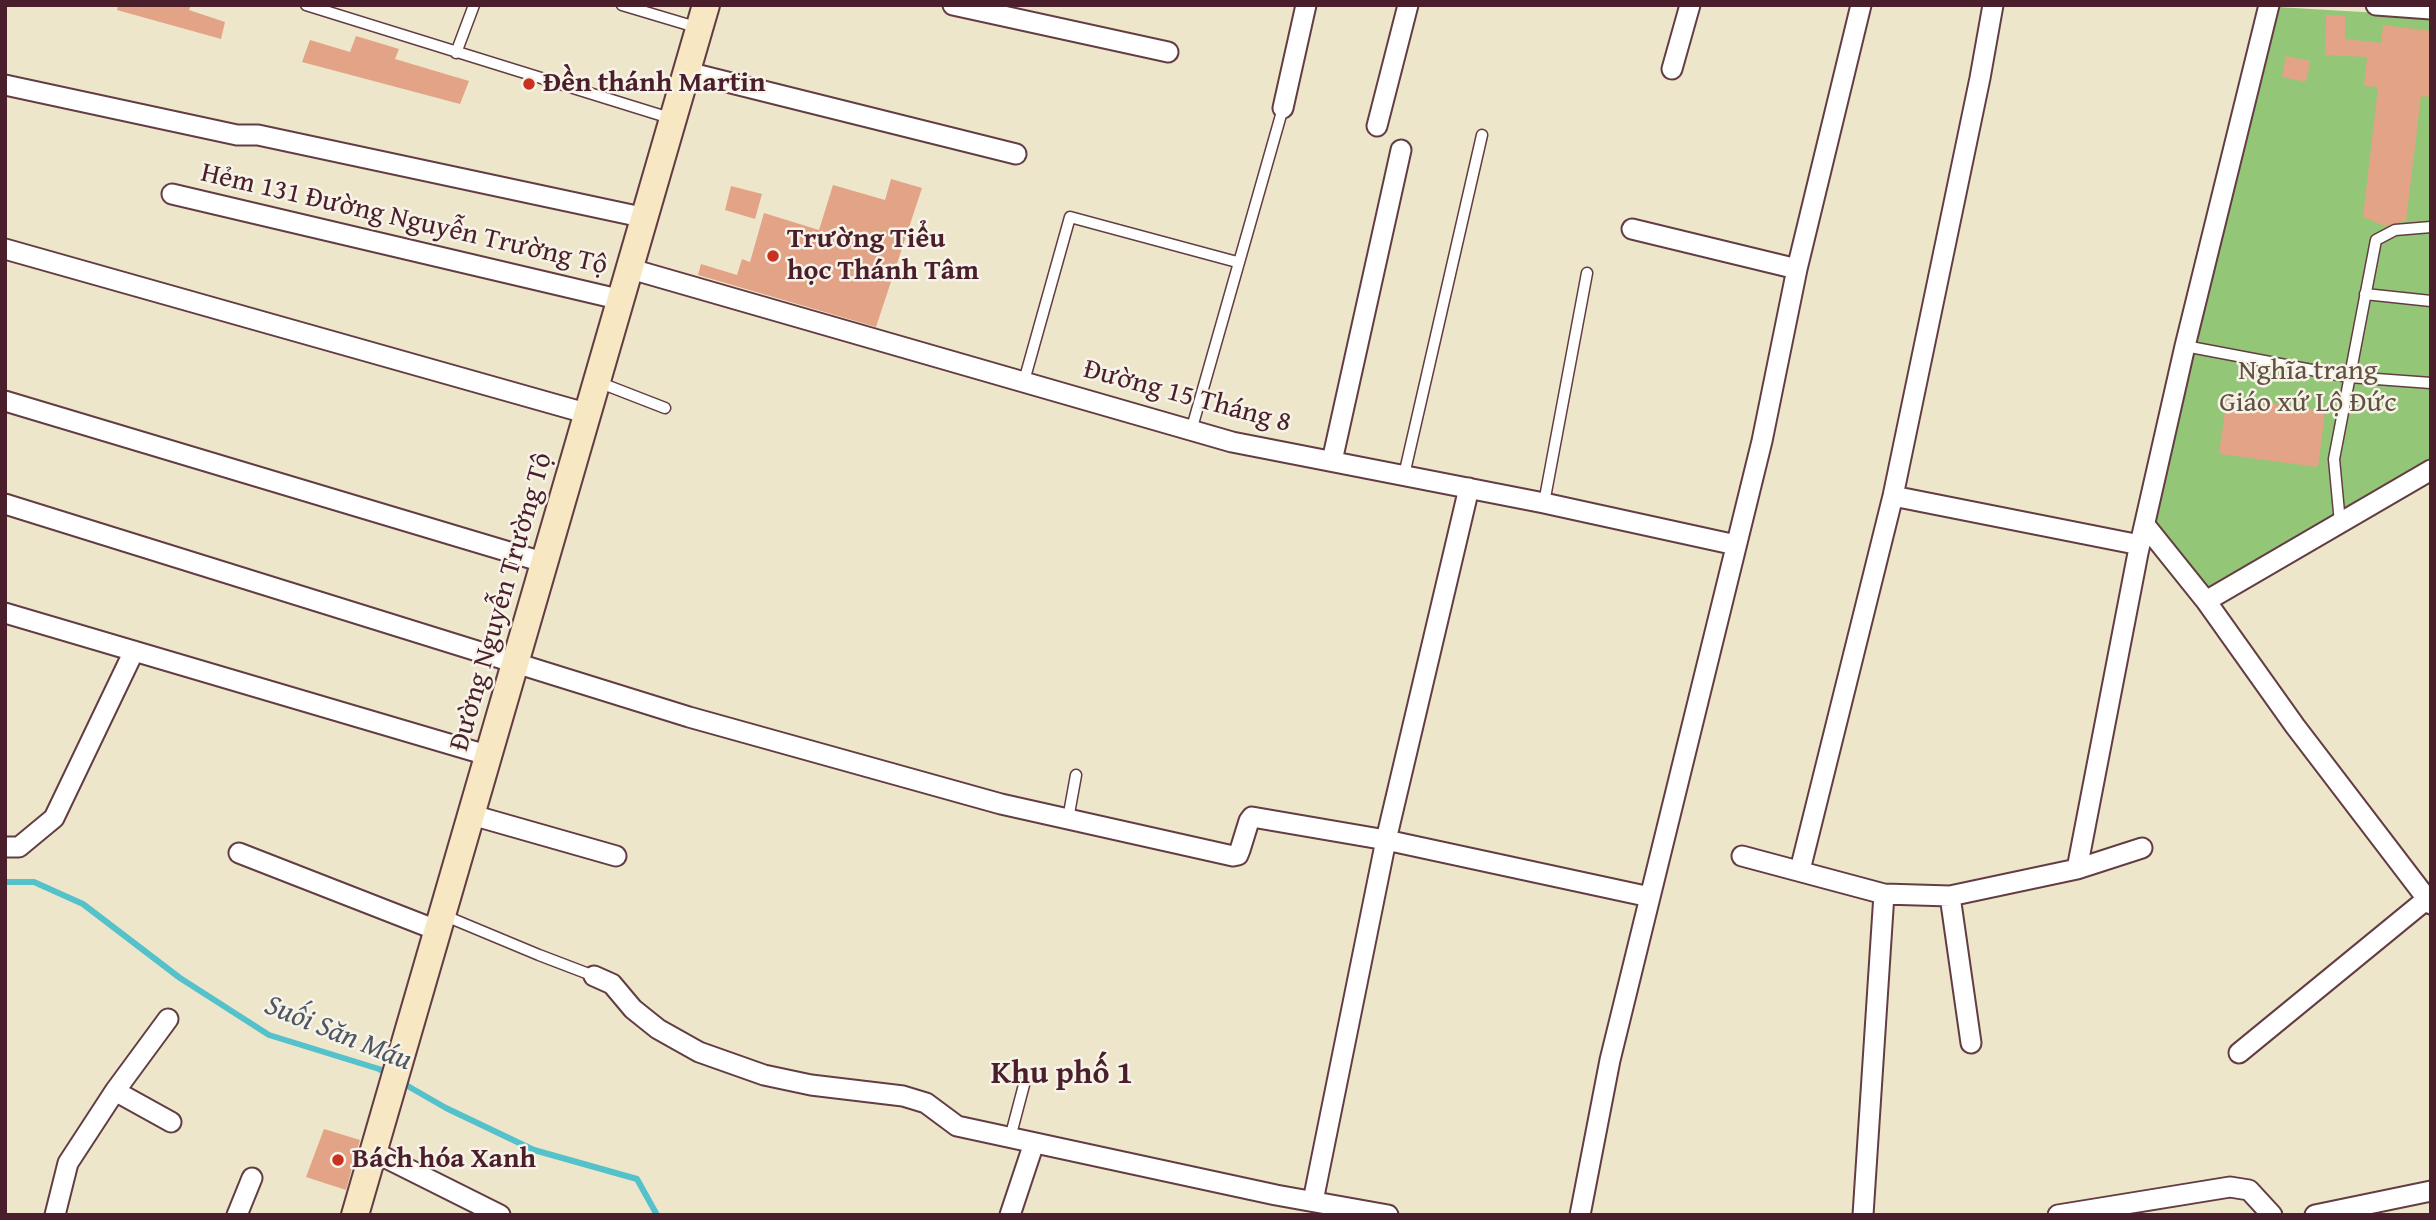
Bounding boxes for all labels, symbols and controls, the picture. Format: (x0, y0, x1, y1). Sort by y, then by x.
place label: Đền thánh Martin (543, 67, 766, 101)
marker: Đền thánh Martin (521, 76, 537, 92)
street label: Hẻm 131 Đường Nguyễn Trường Tộ (197, 157, 611, 283)
place label: Trường Tiểu học Thánh Tâm (787, 223, 979, 289)
marker: Trường Tiểu học Thánh Tâm (765, 248, 781, 264)
street label: Đường 15 Tháng 8 (1080, 353, 1294, 441)
park label: Nghĩa trang Giáo xứ Lộ Đức (2219, 355, 2397, 421)
street label: Đường Nguyễn Trường Tộ (443, 449, 561, 755)
water label: Suối Săn Máu (259, 988, 417, 1080)
district label: Khu phố 1 (991, 1056, 1133, 1094)
place label: Bách hóa Xanh (352, 1143, 536, 1177)
marker: Bách hóa Xanh (330, 1152, 346, 1168)

